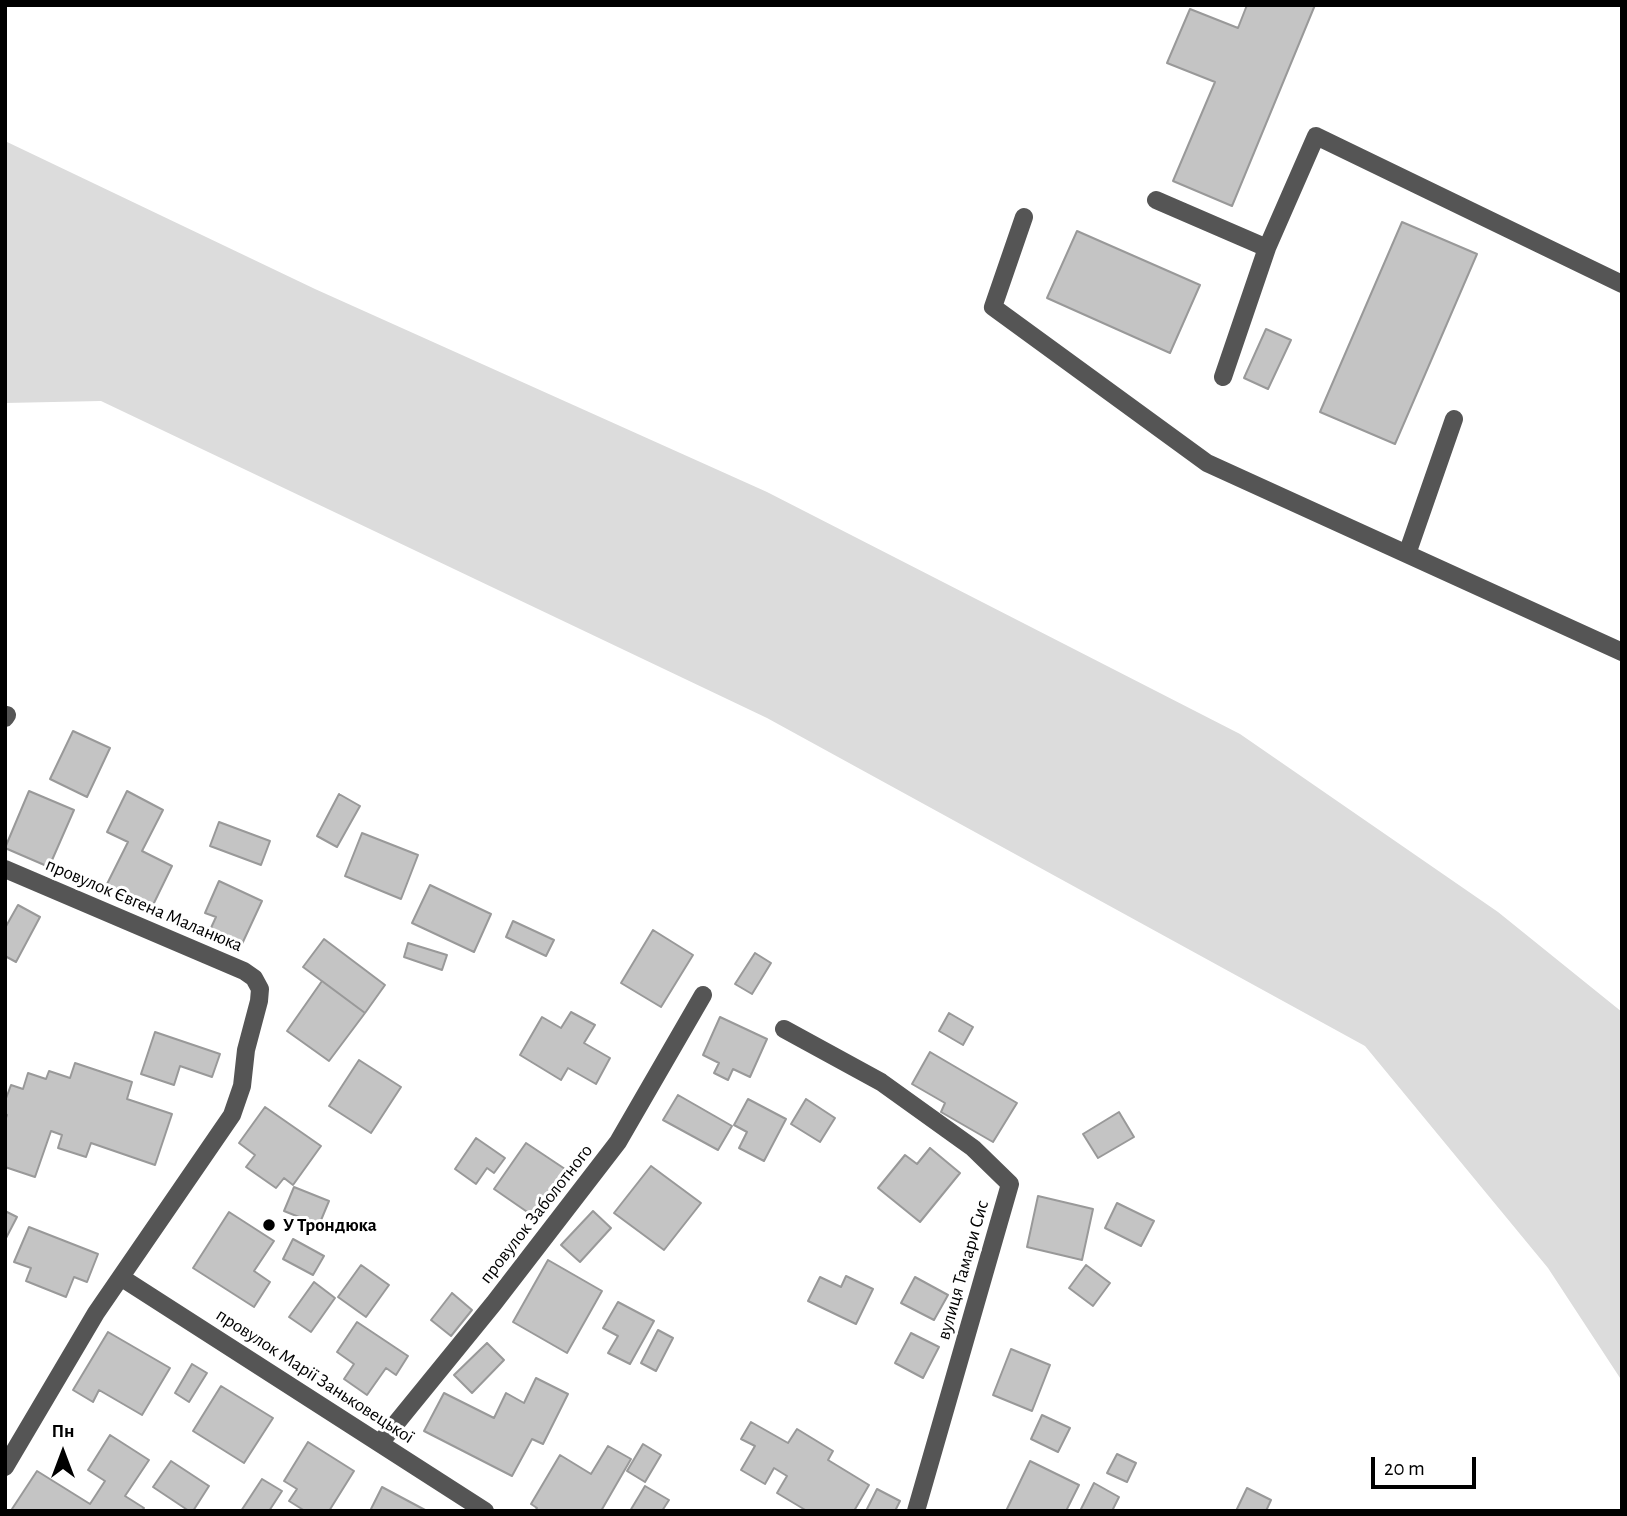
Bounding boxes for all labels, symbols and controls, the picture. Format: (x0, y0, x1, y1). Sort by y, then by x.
street label: провулок Євгена Маланюка (42, 853, 246, 957)
street label: провулок Заболотного (474, 1140, 598, 1288)
street label: вулиця Тамари Сис (932, 1197, 994, 1343)
place label: У Трондюка (283, 1214, 377, 1236)
marker: У Трондюка (261, 1217, 277, 1233)
street label: провулок Марії Заньковецької (212, 1303, 418, 1449)
north arrow (28, 1418, 98, 1488)
text: Пн (51, 1422, 75, 1441)
scale bar (1375, 1442, 1480, 1486)
text: 20 m (1384, 1458, 1425, 1479)

